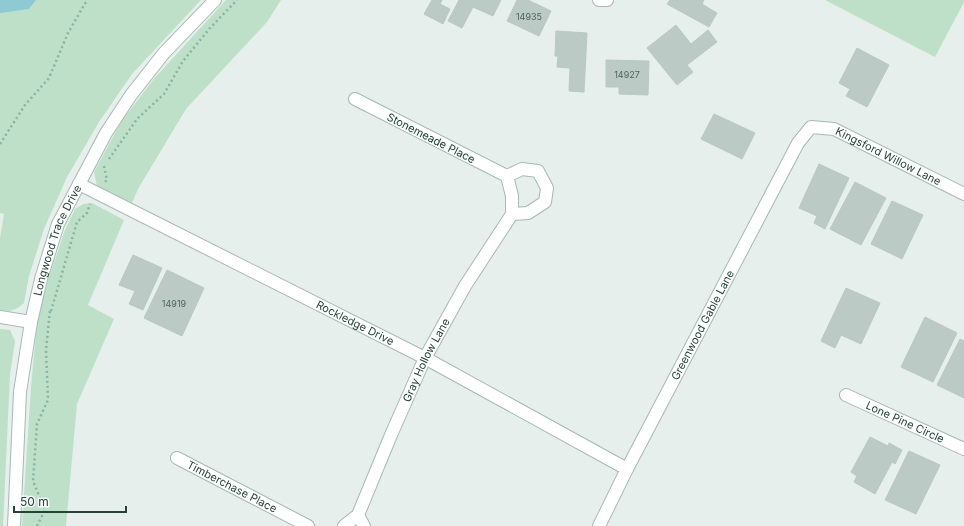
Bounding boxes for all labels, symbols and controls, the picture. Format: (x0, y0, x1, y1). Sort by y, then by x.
house number: 14935 (516, 11, 542, 22)
house number: 14927 (614, 69, 640, 80)
street label: Stonemeade Place (385, 110, 477, 166)
street label: Kingsford Willow Lane (833, 124, 943, 188)
street label: Longwood Trace Drive (30, 182, 84, 297)
street label: Greenwood Gable Lane (668, 268, 737, 382)
street label: Rockledge Drive (314, 297, 396, 348)
house number: 14919 (162, 298, 187, 309)
street label: Gray Hollow Lane (399, 316, 453, 404)
street label: Lone Pine Circle (864, 398, 947, 446)
street label: Timberchase Place (185, 457, 279, 516)
scale bar (14, 488, 126, 514)
text: 50 m (20, 494, 49, 509)

